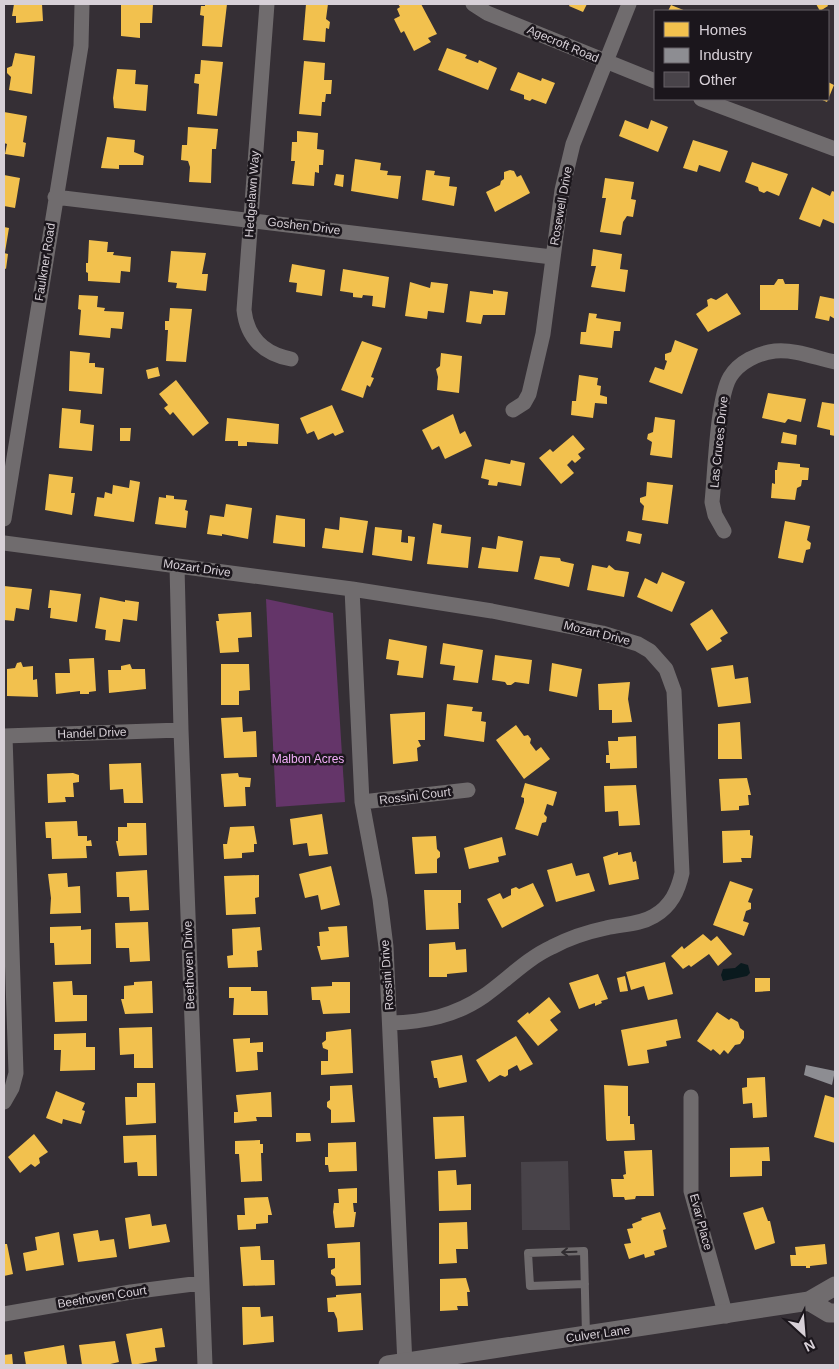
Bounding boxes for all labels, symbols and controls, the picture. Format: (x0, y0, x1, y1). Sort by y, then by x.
legend (654, 10, 829, 100)
text: Homes (699, 21, 747, 38)
street label: Agecroft Road (525, 23, 601, 65)
text: Industry (699, 46, 753, 63)
text: Other (699, 71, 737, 88)
street label: Hedgelawn Way (242, 150, 262, 238)
street label: Rosewell Drive (547, 165, 575, 247)
street label: Goshen Drive (267, 215, 342, 237)
street label: Faulkner Road (32, 222, 58, 302)
street label: Las Cruces Drive (707, 395, 731, 488)
street label: Mozart Drive (162, 556, 232, 580)
street label: Mozart Drive (562, 618, 632, 648)
street label: Handel Drive (57, 725, 127, 741)
park label: Malbon Acres (272, 752, 344, 766)
street label: Rossini Court (378, 785, 452, 807)
street label: Beethoven Drive (180, 920, 198, 1010)
street label: Rossini Drive (378, 939, 396, 1011)
street label: Evar Place (687, 1192, 715, 1252)
one-way arrow (561, 1247, 577, 1256)
street label: Beethoven Court (56, 1283, 148, 1311)
north arrow (779, 1309, 829, 1359)
street label: Culver Lane (565, 1323, 631, 1345)
text: N (802, 1336, 818, 1355)

